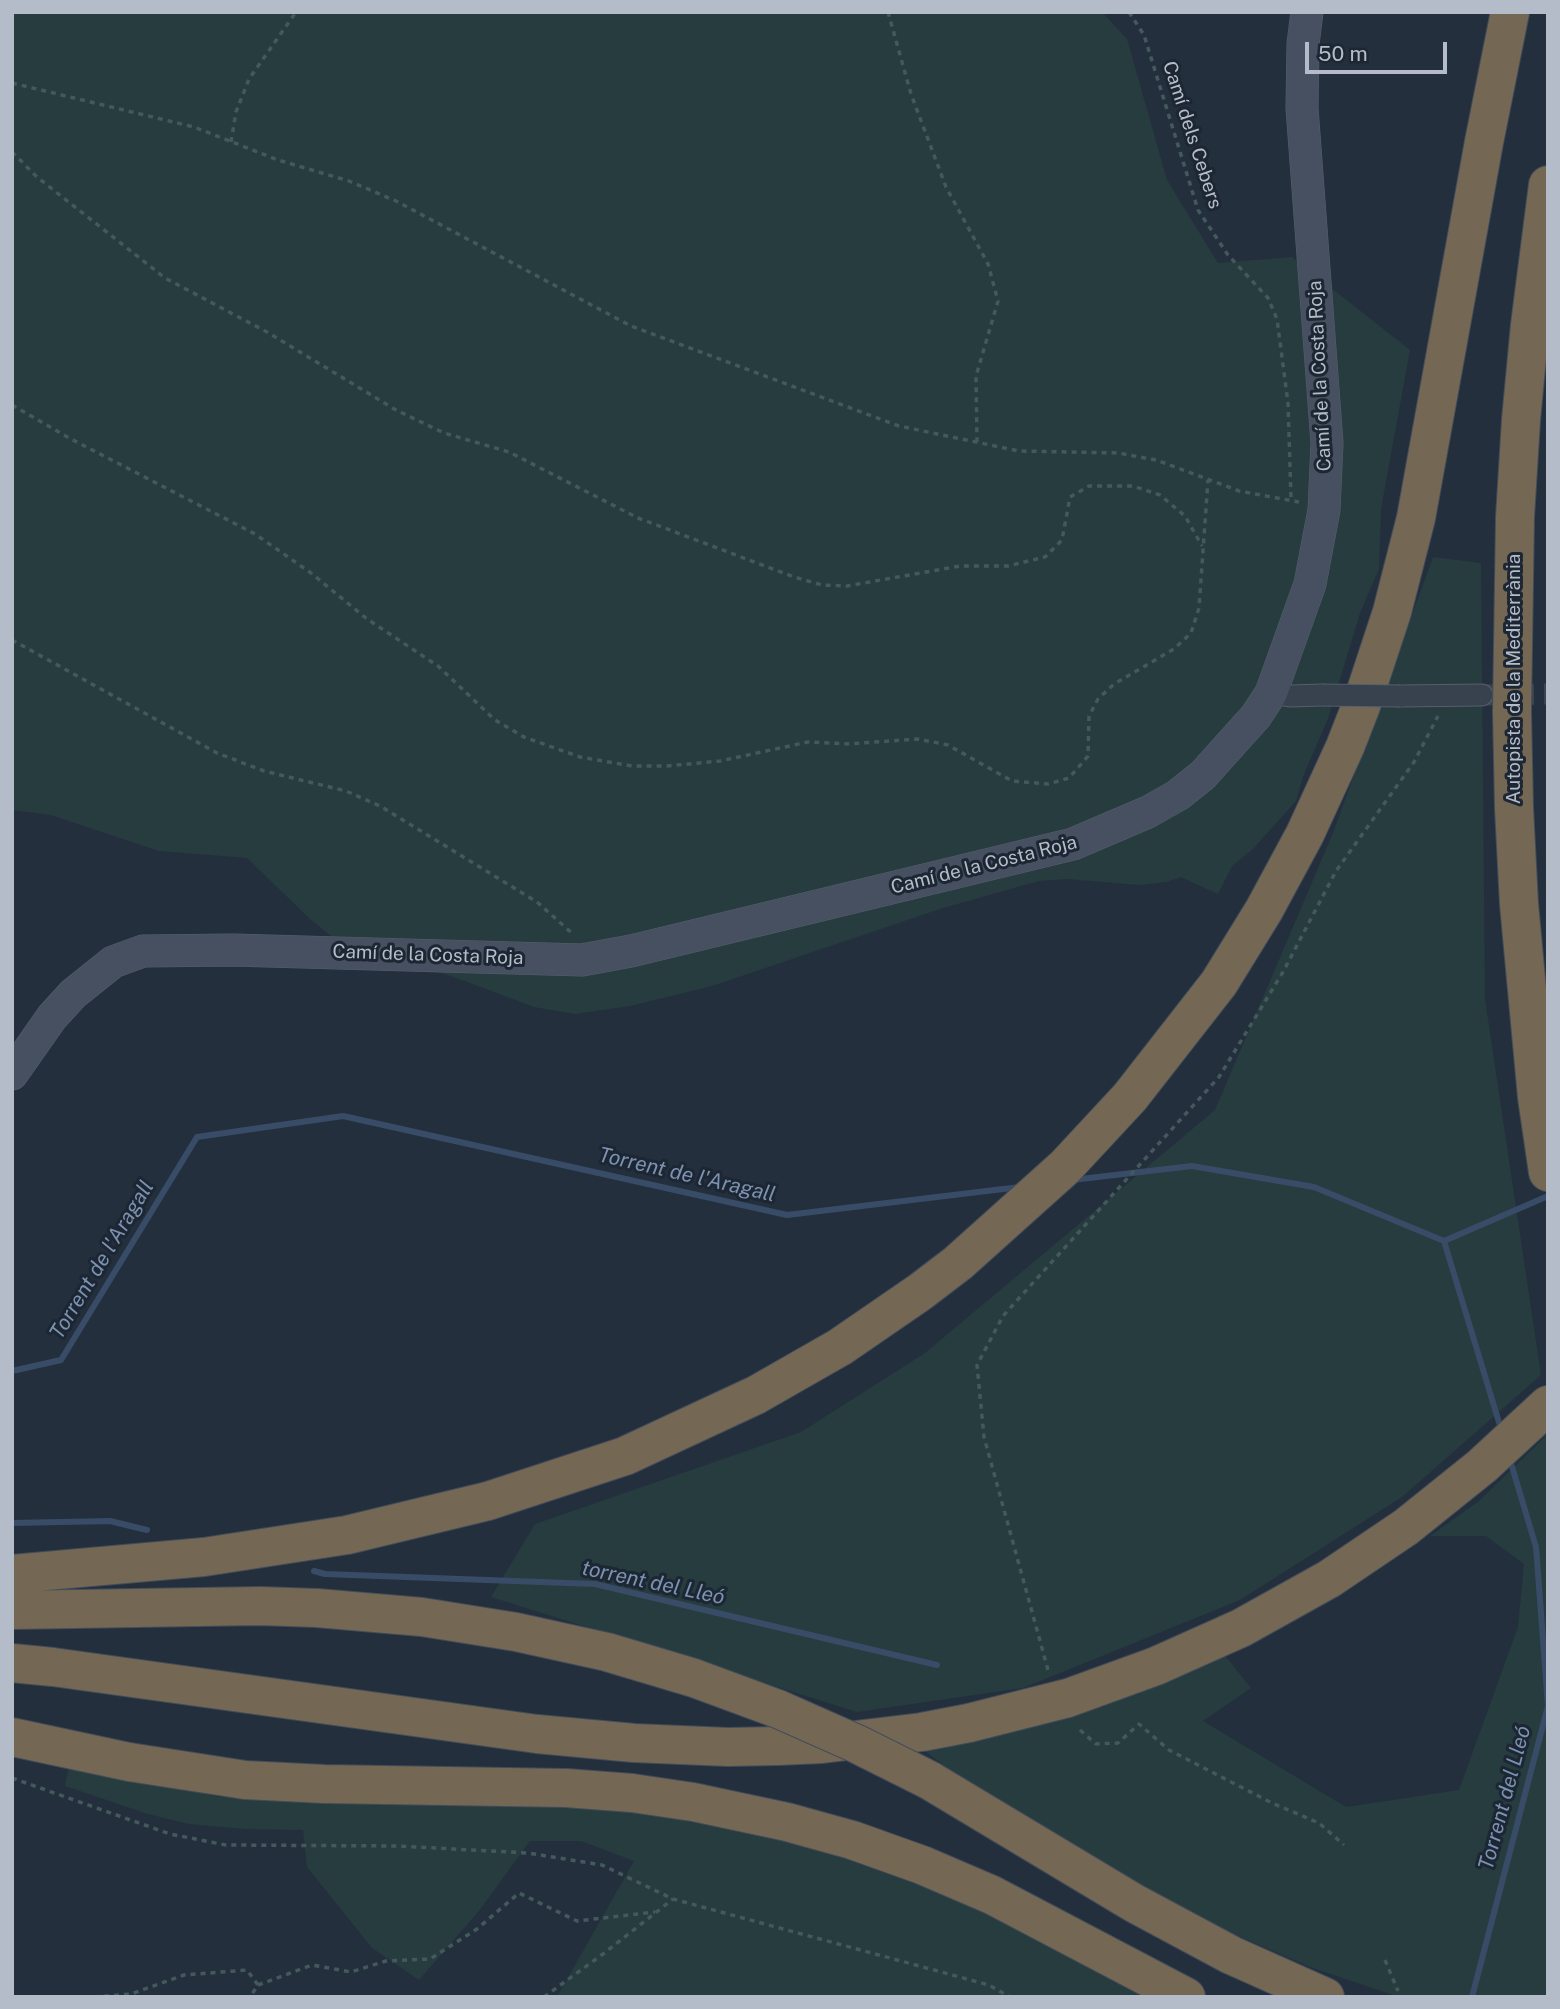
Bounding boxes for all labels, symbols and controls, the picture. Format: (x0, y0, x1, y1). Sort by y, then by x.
scale bar (1308, 28, 1450, 72)
text: 50 m (1318, 41, 1368, 66)
street label: Camí dels Cebers (1157, 58, 1227, 212)
street label: Camí de la Costa Roja (1304, 280, 1336, 472)
street label: Autopista de la Mediterrània (1503, 554, 1525, 804)
street label: Camí de la Costa Roja (889, 831, 1079, 899)
street label: Camí de la Costa Roja (332, 940, 524, 970)
water label: Torrent de l'Aragall (596, 1142, 778, 1208)
water label: Torrent de l'Aragall (45, 1176, 159, 1344)
water label: torrent del Lleó (579, 1556, 727, 1610)
water label: Torrent del Lleó (1474, 1723, 1536, 1873)

